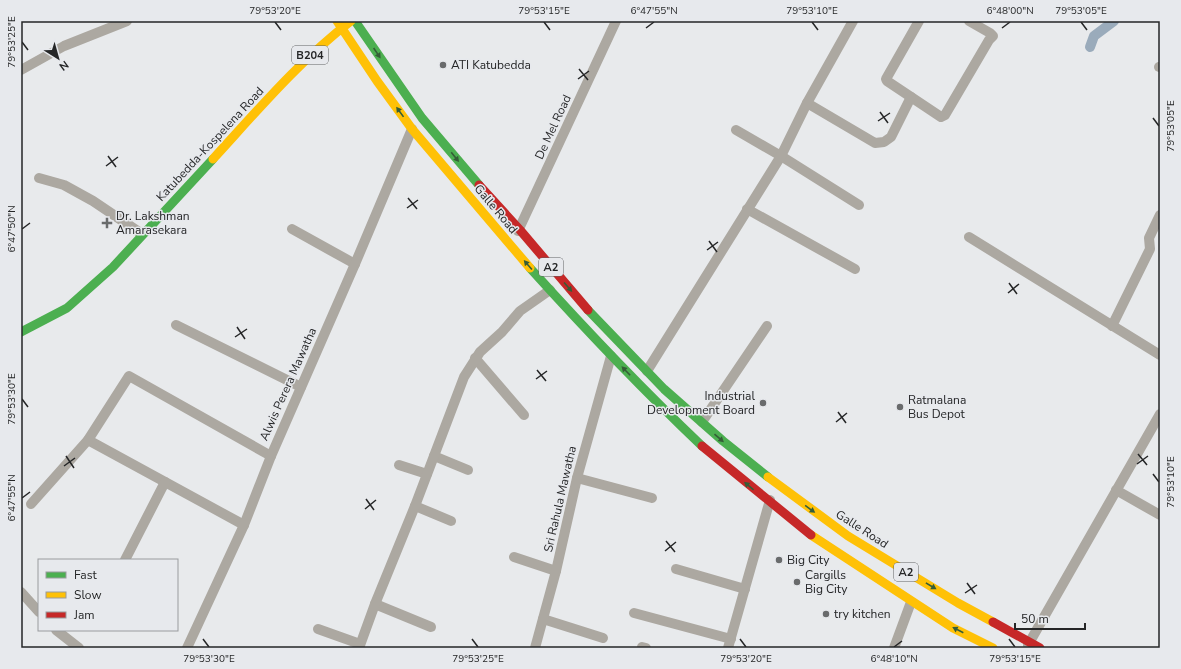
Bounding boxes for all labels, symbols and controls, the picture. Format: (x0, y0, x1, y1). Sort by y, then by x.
text: 79°53'20"E (249, 4, 301, 18)
text: 79°53'15"E (518, 4, 570, 18)
text: 6°47'55"N (630, 4, 678, 18)
text: 79°53'10"E (786, 4, 838, 18)
text: 6°48'00"N (986, 4, 1034, 18)
text: 79°53'05"E (1055, 4, 1107, 18)
text: 79°53'25"E (5, 16, 19, 68)
north arrow (38, 38, 78, 78)
road number: B204 (292, 46, 328, 64)
one-way arrow (373, 48, 381, 59)
text: N (56, 57, 72, 74)
place label: ATI Katubedda (451, 57, 531, 73)
marker: ATI Katubedda (438, 60, 448, 70)
street label: Katubedda-Kospelena Road (153, 83, 267, 205)
street label: De Mel Road (531, 92, 575, 162)
text: 79°53'05"E (1164, 100, 1178, 152)
one-way arrow (396, 107, 404, 118)
one-way arrow (450, 152, 459, 163)
street label: Galle Road (471, 181, 521, 237)
text: 6°47'50"N (5, 205, 19, 253)
place label: Dr. Lakshman Amarasekara (116, 208, 190, 238)
marker: Dr. Lakshman Amarasekara (101, 217, 113, 229)
road number: A2 (539, 258, 563, 276)
one-way arrow (524, 260, 533, 271)
one-way arrow (563, 282, 572, 291)
street label: Alwis Perera Mawatha (256, 325, 320, 443)
one-way arrow (621, 366, 631, 376)
text: 79°53'30"E (5, 373, 19, 425)
place label: Industrial Development Board (647, 388, 755, 418)
place label: Ratmalana Bus Depot (908, 392, 966, 422)
marker: Industrial Development Board (758, 398, 768, 408)
marker: Ratmalana Bus Depot (895, 402, 905, 412)
one-way arrow (714, 433, 724, 442)
street label: Sri Rahula Mawatha (540, 444, 580, 554)
text: 79°53'10"E (1164, 456, 1178, 508)
text: 6°47'55"N (5, 474, 19, 522)
one-way arrow (744, 481, 755, 490)
one-way arrow (804, 505, 815, 513)
street label: Galle Road (833, 506, 891, 552)
place label: Big City (787, 552, 830, 568)
marker: Big City (774, 555, 784, 565)
legend (38, 559, 178, 631)
road number: A2 (894, 563, 918, 581)
text: Fast (74, 567, 97, 583)
place label: Cargills Big City (805, 567, 848, 597)
marker: Cargills Big City (792, 577, 802, 587)
one-way arrow (925, 583, 937, 590)
text: Slow (74, 587, 102, 603)
scale bar (1015, 605, 1085, 631)
place label: try kitchen (834, 606, 891, 622)
text: Jam (73, 607, 95, 623)
marker: try kitchen (821, 609, 831, 619)
text: 50 m (1021, 611, 1049, 627)
one-way arrow (952, 627, 964, 634)
text: 79°53'30"E (183, 652, 235, 666)
text: 79°53'25"E (452, 652, 504, 666)
text: 79°53'20"E (720, 652, 772, 666)
text: 6°48'10"N (870, 652, 918, 666)
text: 79°53'15"E (989, 652, 1041, 666)

